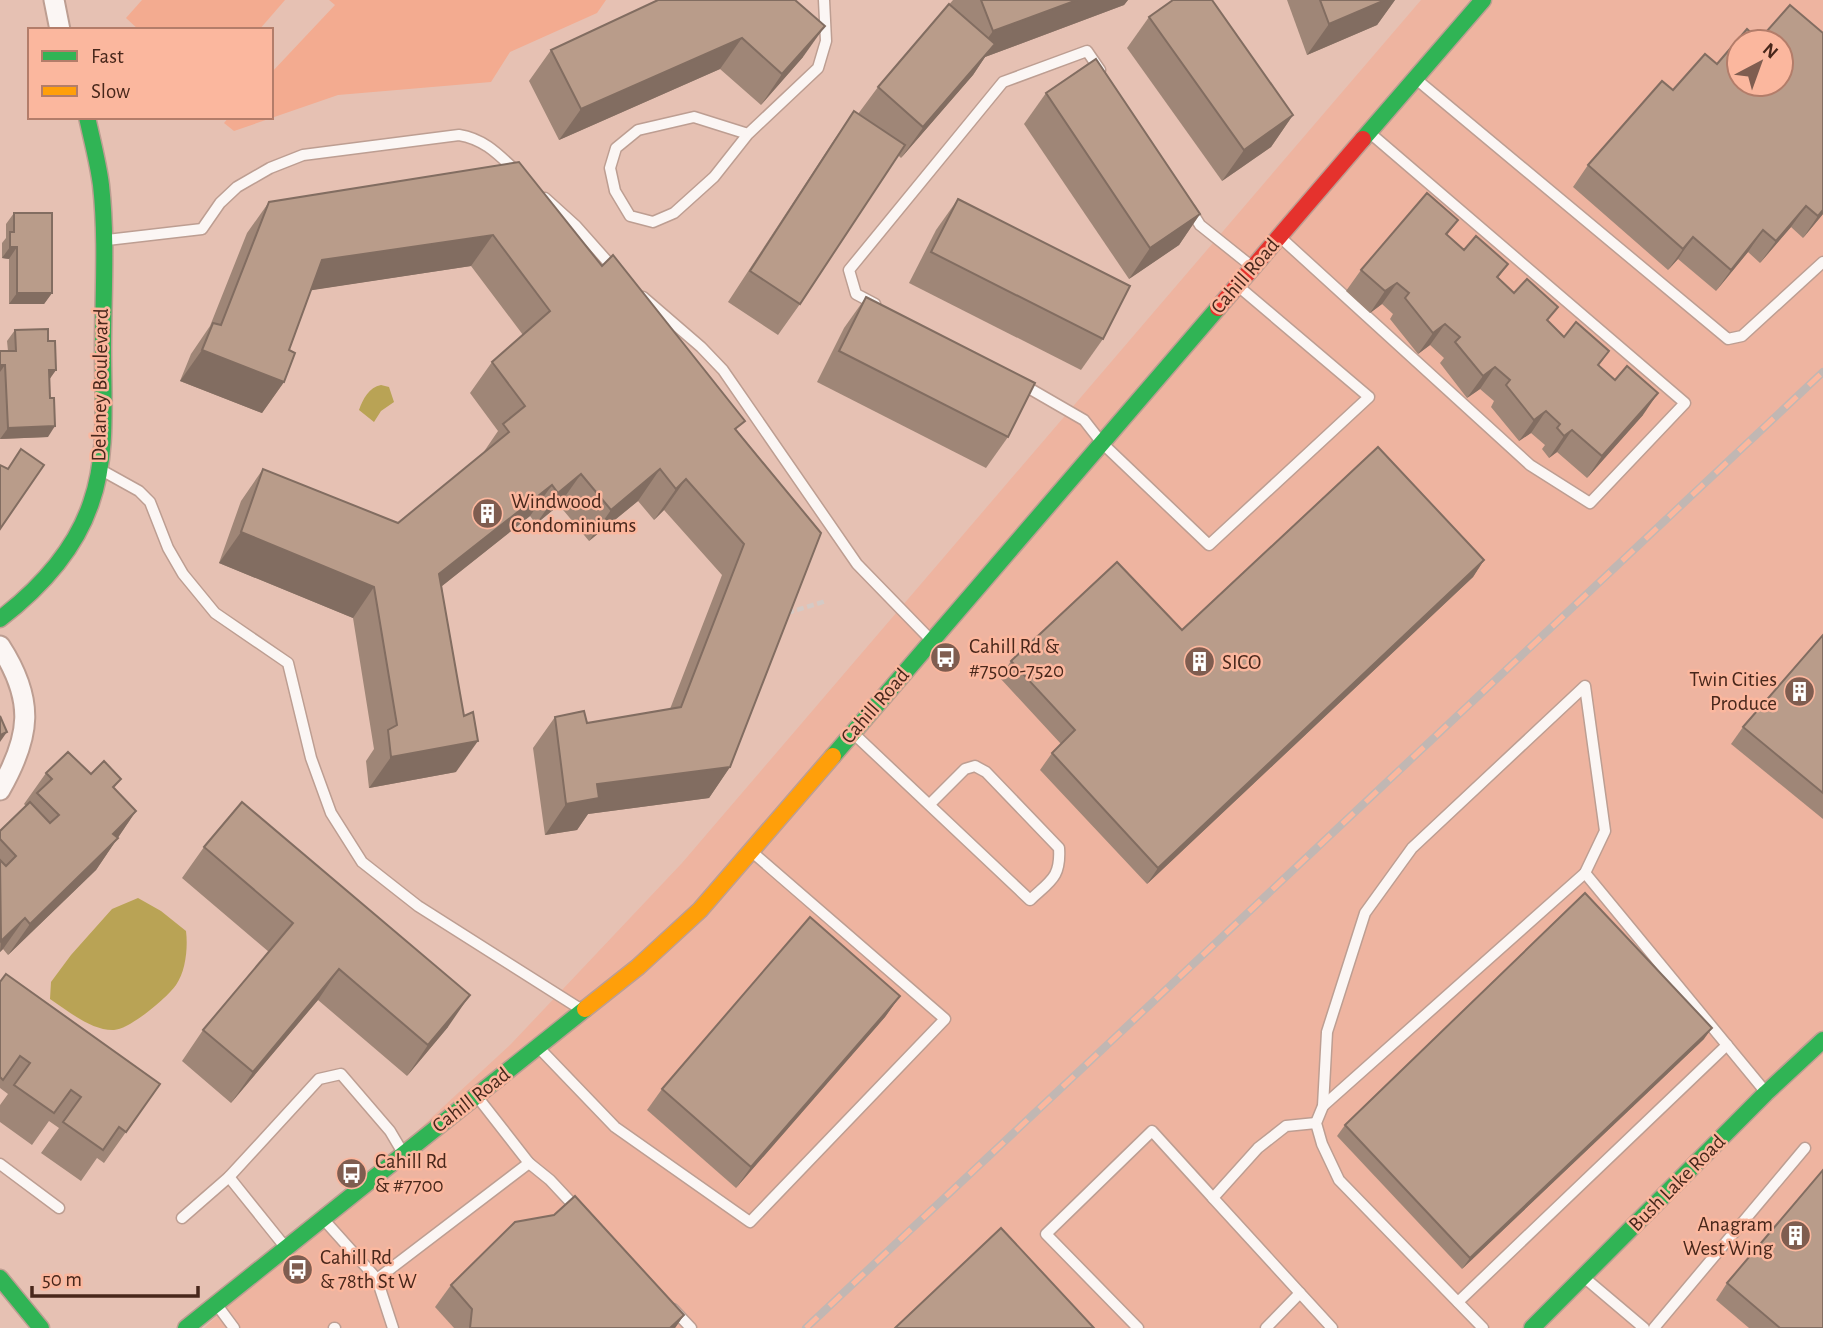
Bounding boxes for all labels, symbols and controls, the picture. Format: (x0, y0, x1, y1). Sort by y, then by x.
legend (28, 28, 273, 119)
north arrow (1725, 28, 1795, 98)
text: N (1759, 40, 1781, 63)
text: Fast (91, 46, 124, 67)
text: Slow (91, 81, 130, 102)
street label: Cahill Road (1207, 234, 1283, 318)
street label: Delaney Boulevard (88, 308, 112, 462)
place label: Windwood Condominiums (511, 491, 636, 536)
building icon: Windwood Condominiums (471, 496, 505, 530)
place label: Cahill Rd & #7500-7520 (969, 636, 1064, 681)
bus stop icon: Cahill Rd & #7500-7520 (929, 641, 963, 675)
building icon: SICO (1182, 645, 1216, 679)
place label: SICO (1222, 652, 1261, 673)
street label: Cahill Road (837, 664, 913, 748)
place label: Twin Cities Produce (1689, 669, 1777, 714)
building icon: Twin Cities Produce (1783, 674, 1817, 708)
street label: Cahill Road (428, 1063, 514, 1137)
street label: Bush Lake Road (1625, 1131, 1729, 1235)
place label: Cahill Rd & #7700 (375, 1151, 447, 1196)
bus stop icon: Cahill Rd & #7700 (335, 1156, 369, 1190)
place label: Anagram West Wing (1683, 1214, 1774, 1259)
building icon: Anagram West Wing (1779, 1219, 1813, 1253)
place label: Cahill Rd & 78th St W (320, 1247, 417, 1292)
bus stop icon: Cahill Rd & 78th St W (280, 1252, 314, 1286)
scale bar (32, 1254, 198, 1298)
text: 50 m (42, 1269, 82, 1290)

